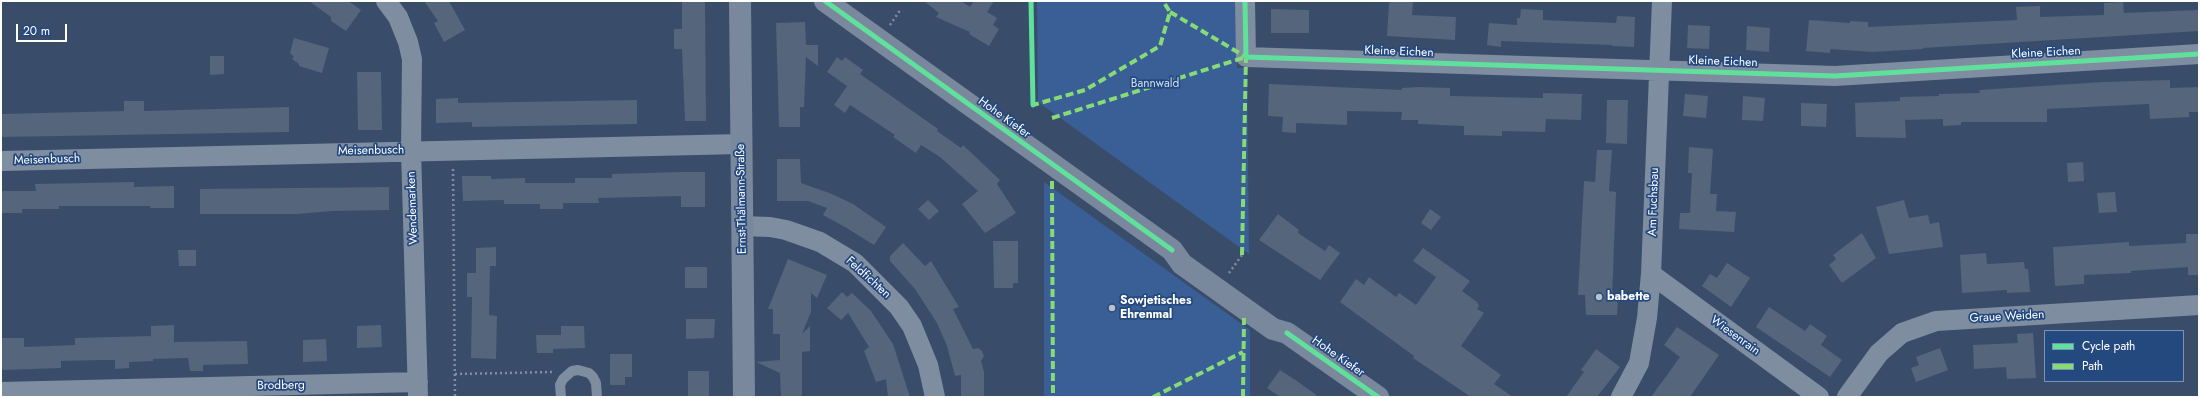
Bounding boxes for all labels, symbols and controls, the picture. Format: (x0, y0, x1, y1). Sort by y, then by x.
scale bar (18, 16, 69, 42)
text: 20 m (23, 22, 50, 40)
street label: Kleine Eichen (1364, 44, 1434, 60)
street label: Kleine Eichen (2011, 44, 2081, 62)
street label: Kleine Eichen (1688, 54, 1758, 70)
park label: Bannwald (1131, 77, 1179, 91)
street label: Hohe Kiefer (975, 94, 1033, 142)
street label: Meisenbusch (338, 143, 404, 159)
street label: Ernst-Thälmann-Straße (734, 144, 750, 254)
street label: Meisenbusch (14, 152, 80, 168)
street label: Am Fuchsbau (1646, 167, 1662, 237)
street label: Wendemarken (405, 171, 421, 245)
street label: Feldfichten (843, 254, 893, 302)
place label: babette (1607, 290, 1650, 304)
marker: babette (1594, 292, 1604, 302)
place label: Sowjetisches Ehrenmal (1120, 294, 1191, 322)
marker: Sowjetisches Ehrenmal (1107, 303, 1117, 313)
street label: Graue Weiden (1969, 308, 2045, 326)
street label: Wiesenrain (1707, 313, 1763, 359)
legend (2044, 330, 2184, 382)
street label: Hohe Kiefer (1309, 334, 1367, 380)
text: Cycle path (2082, 337, 2135, 355)
text: Path (2082, 357, 2103, 375)
street label: Brodberg (257, 378, 305, 394)

